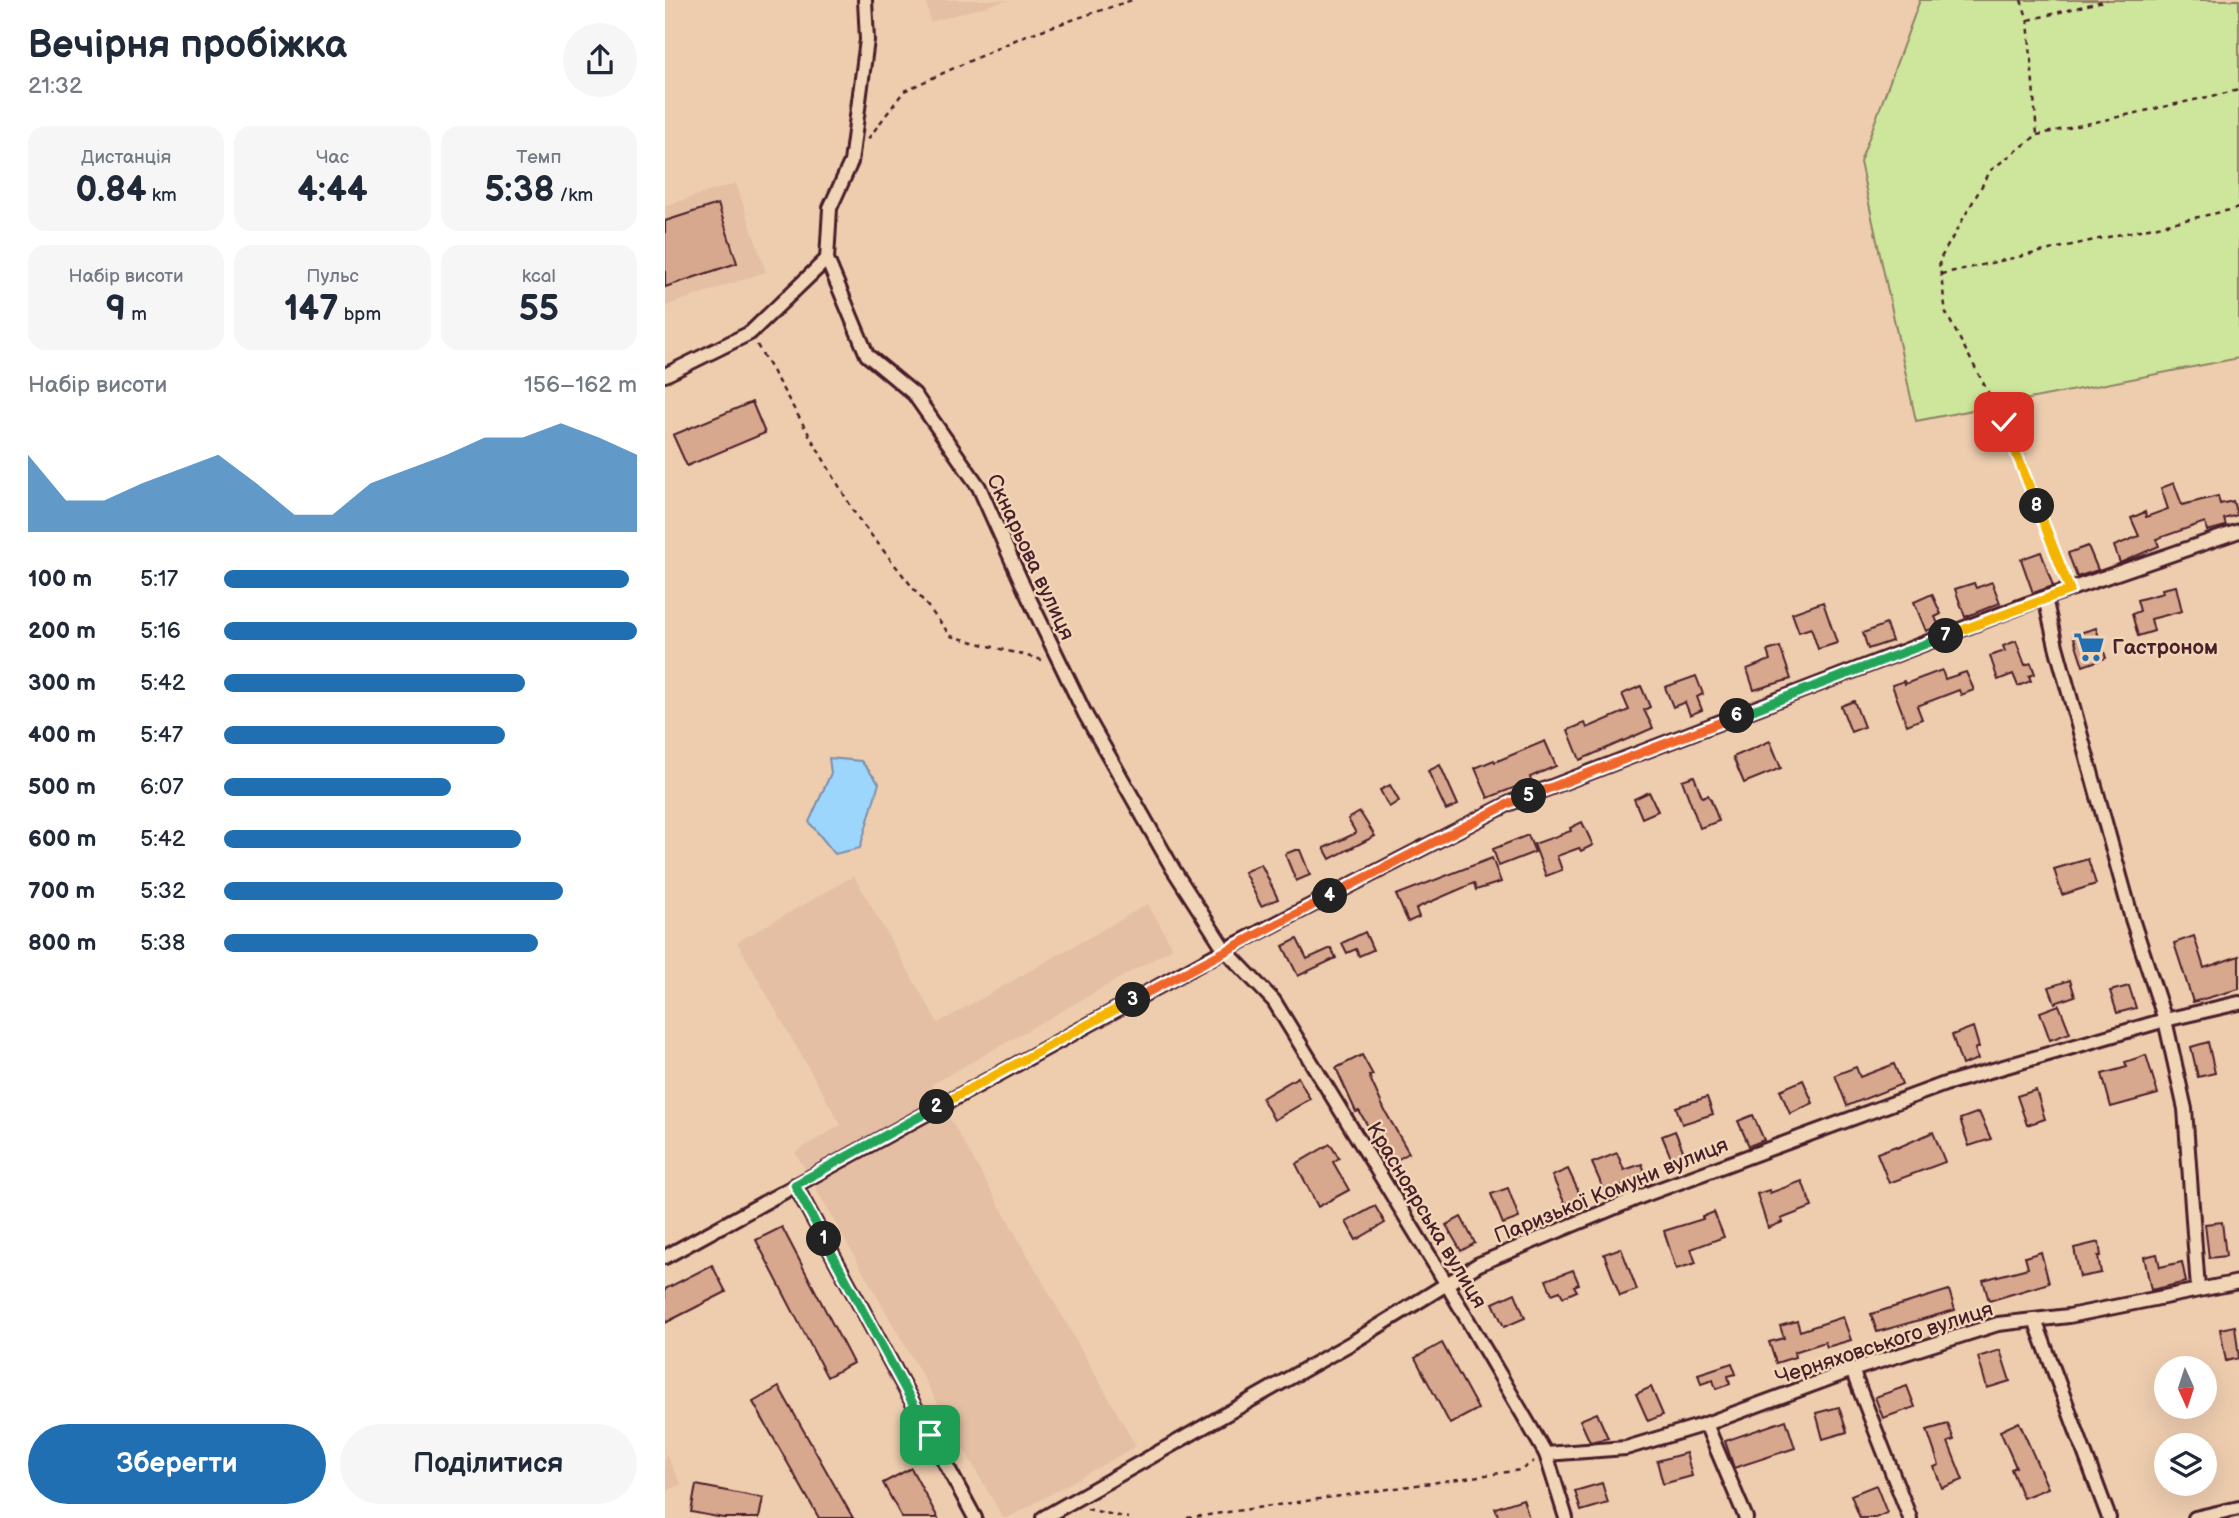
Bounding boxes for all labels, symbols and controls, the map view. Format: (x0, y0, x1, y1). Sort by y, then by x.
text: Вечірня пробіжка (28, 23, 347, 68)
button: share (563, 23, 637, 97)
text: 21:32 (28, 72, 83, 100)
text: Дистанція (81, 146, 171, 169)
text: Час (316, 146, 349, 169)
text: Темп (516, 146, 561, 169)
text: 0.84 (76, 169, 147, 212)
text: 4:44 (297, 169, 368, 212)
text: 5:38 (484, 169, 554, 212)
text: km (147, 184, 177, 207)
text: /km (554, 184, 593, 207)
text: Набір висоти (69, 265, 184, 288)
text: Пульс (306, 265, 359, 288)
text: kcal (522, 265, 556, 288)
text: 9 (105, 288, 126, 331)
text: 147 (284, 288, 339, 331)
text: 55 (519, 288, 559, 331)
text: m (126, 303, 147, 326)
text: bpm (339, 303, 381, 326)
text: Набір висоти (28, 371, 167, 399)
text: 156–162 m (524, 371, 637, 399)
pin (1974, 392, 2034, 452)
icon: check (1985, 403, 2023, 441)
street label: Скнарьова вулиця (981, 470, 1080, 644)
pin: 8 (2019, 489, 2055, 524)
text: 8 (2031, 494, 2042, 517)
text: 100 m (28, 565, 92, 593)
text: 5:17 (140, 565, 178, 593)
text: 200 m (28, 617, 96, 645)
text: 5:16 (140, 617, 181, 645)
pin: 7 (1929, 618, 1963, 654)
text: 7 (1940, 624, 1951, 647)
supermarket icon: Гастроном (2072, 630, 2106, 664)
place label: Гастроном (2112, 635, 2218, 660)
text: 300 m (28, 669, 96, 697)
text: 5:42 (140, 669, 185, 697)
pin: 6 (1719, 698, 1755, 734)
text: 6 (1731, 704, 1742, 727)
text: 400 m (28, 721, 96, 749)
text: 5:47 (140, 721, 183, 749)
text: 500 m (28, 773, 96, 801)
text: 6:07 (140, 773, 184, 801)
pin: 5 (1511, 778, 1547, 814)
text: 5 (1523, 784, 1534, 807)
text: 600 m (28, 825, 96, 853)
text: 5:42 (140, 825, 185, 853)
text: 700 m (28, 877, 95, 905)
text: 5:32 (140, 877, 186, 905)
pin: 4 (1313, 878, 1347, 914)
text: 4 (1324, 884, 1335, 907)
text: 800 m (28, 929, 96, 957)
text: 5:38 (140, 929, 185, 957)
pin: 3 (1115, 982, 1151, 1018)
text: 3 (1127, 988, 1138, 1011)
pin: 2 (919, 1090, 955, 1124)
text: 2 (931, 1095, 942, 1118)
street label: Красноярська вулиця (1361, 1118, 1492, 1313)
street label: Паризької Комуни вулиця (1490, 1132, 1732, 1249)
pin: 1 (807, 1222, 841, 1256)
text: 1 (820, 1227, 828, 1250)
street label: Черняховського вулиця (1772, 1296, 1996, 1391)
north arrow (2154, 1356, 2217, 1419)
map controls (2154, 1356, 2217, 1496)
pin (900, 1405, 960, 1465)
icon: arrive (911, 1416, 949, 1454)
button: Зберегти (28, 1424, 326, 1504)
button: Поділитися (340, 1424, 637, 1504)
button: layers (2154, 1433, 2217, 1496)

